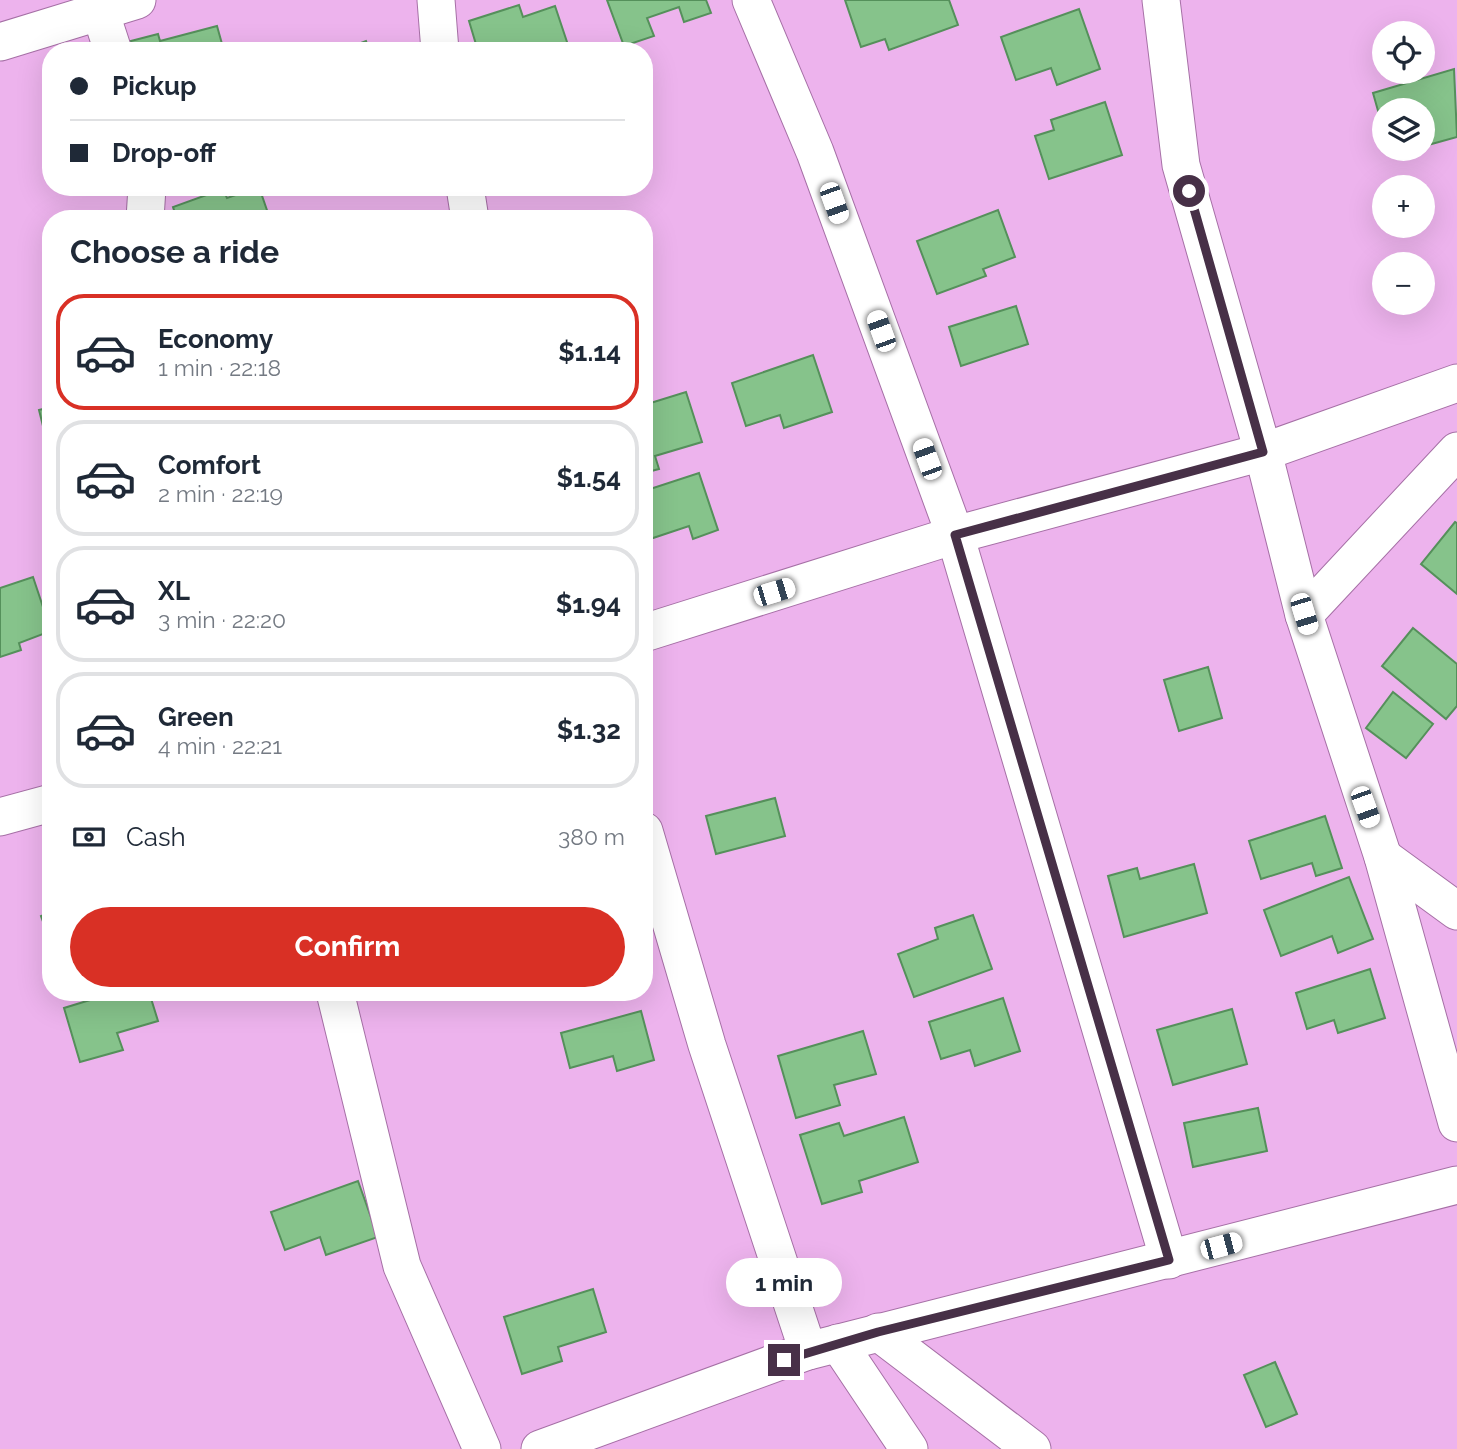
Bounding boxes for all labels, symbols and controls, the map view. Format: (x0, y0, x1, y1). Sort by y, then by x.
map controls (1372, 21, 1435, 315)
button: locate (1372, 21, 1435, 84)
text: Pickup (112, 71, 197, 101)
button: layers (1372, 98, 1435, 161)
text: Drop-off (112, 138, 216, 168)
route start (1173, 175, 1205, 207)
button: + (1372, 175, 1435, 238)
car (817, 180, 852, 226)
text: Choose a ride (70, 233, 279, 270)
button: − (1372, 252, 1435, 315)
car (864, 308, 899, 354)
icon: car (74, 321, 137, 384)
text: Economy (158, 324, 273, 354)
text: $1.14 (558, 337, 621, 367)
text: 1 min · 22:18 (158, 354, 281, 381)
car (910, 436, 945, 482)
icon: car (74, 447, 137, 510)
text: Comfort (158, 450, 261, 480)
text: $1.54 (557, 463, 621, 493)
text: 2 min · 22:19 (158, 480, 283, 507)
icon: car (74, 573, 137, 636)
text: XL (158, 576, 190, 606)
car (751, 576, 798, 608)
text: $1.94 (556, 589, 621, 619)
car (1288, 591, 1321, 637)
text: 3 min · 22:20 (158, 606, 286, 633)
icon: car (74, 699, 137, 762)
text: Green (158, 702, 234, 732)
text: $1.32 (557, 715, 621, 745)
text: 4 min · 22:21 (158, 732, 282, 759)
car (1348, 784, 1383, 830)
icon: cash (70, 818, 108, 856)
text: Cash (126, 822, 186, 852)
text: 380 m (558, 823, 625, 850)
button: Confirm (70, 907, 625, 987)
car (1198, 1230, 1245, 1262)
callout: 1 min (726, 1258, 842, 1308)
text: 1 min (755, 1269, 813, 1296)
route end (768, 1344, 800, 1376)

